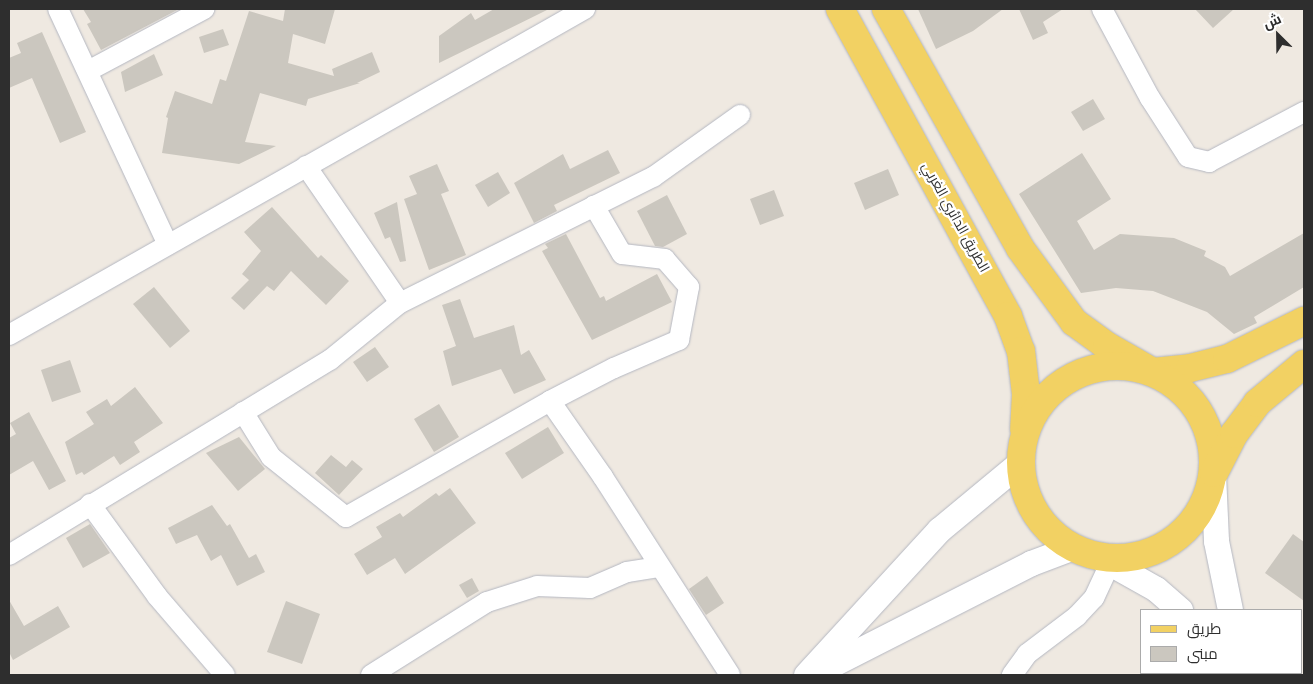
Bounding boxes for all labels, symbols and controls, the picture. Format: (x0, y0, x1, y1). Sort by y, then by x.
north arrow (1253, 10, 1303, 60)
text: ش (1261, 10, 1284, 32)
street label: الطريق الدائري الغربي (919, 159, 993, 275)
legend (1140, 609, 1303, 674)
text: طريق (1187, 620, 1221, 638)
text: مبنى (1187, 645, 1218, 663)

